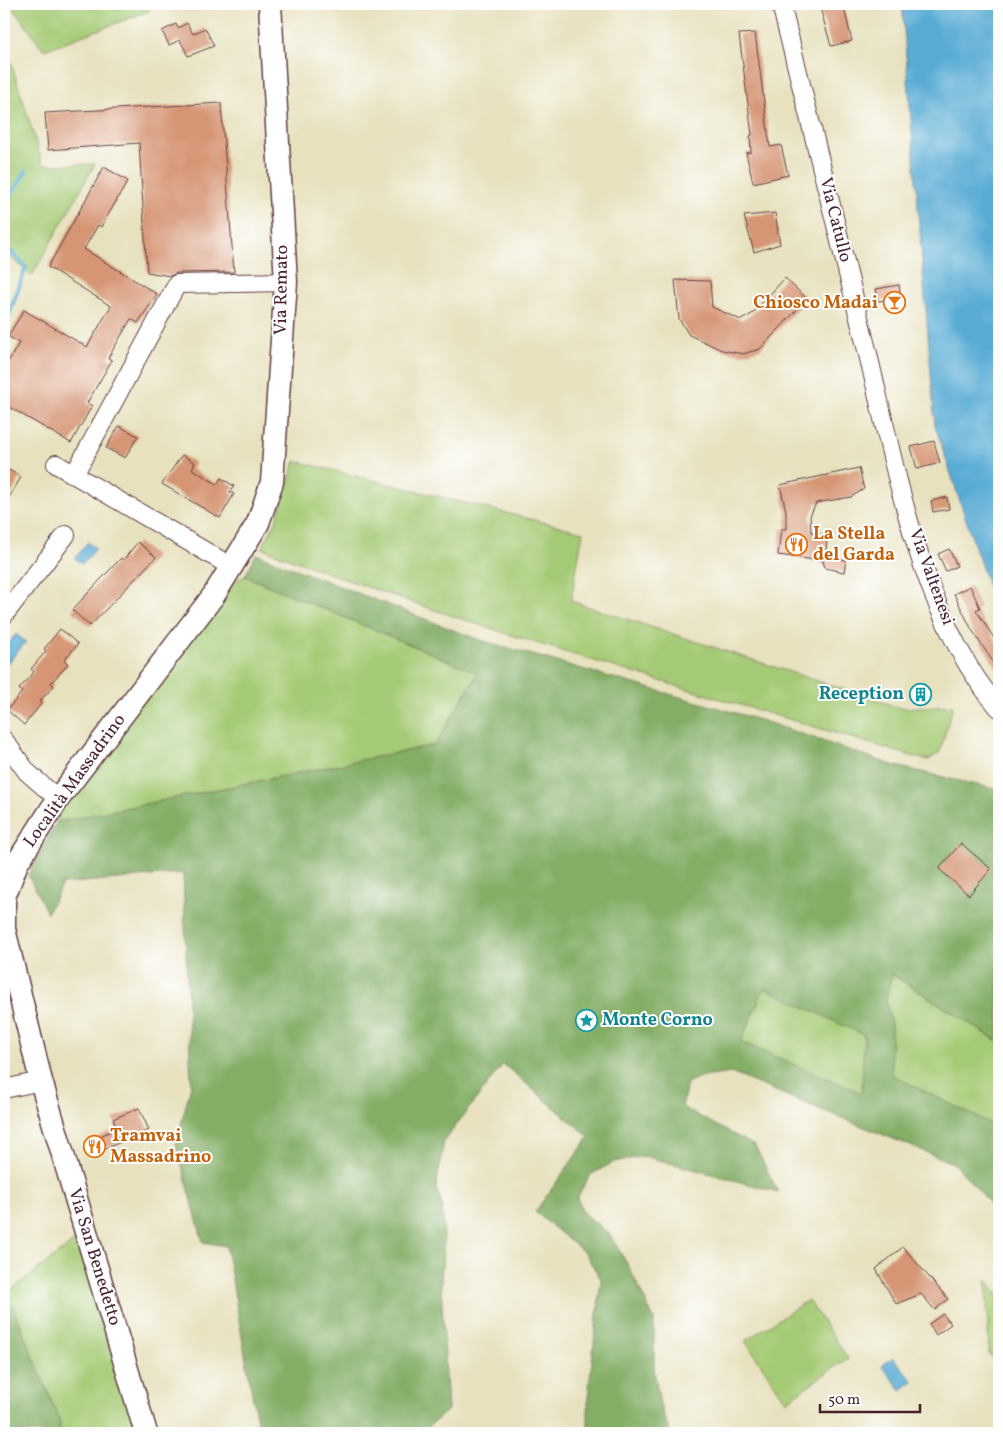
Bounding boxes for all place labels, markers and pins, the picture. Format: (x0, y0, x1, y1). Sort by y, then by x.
place label: Chiosco Madai (753, 291, 878, 316)
bar icon: Chiosco Madai (882, 291, 906, 315)
place label: La Stella del Garda (813, 522, 895, 568)
restaurant icon: La Stella del Garda (785, 532, 809, 556)
place label: Reception (819, 682, 904, 707)
building icon: Reception (908, 682, 932, 706)
place icon: Monte Corno (574, 1008, 598, 1032)
place label: Monte Corno (602, 1008, 713, 1033)
place label: Tramvai Massadrino (110, 1124, 211, 1170)
restaurant icon: Tramvai Massadrino (82, 1134, 106, 1158)

